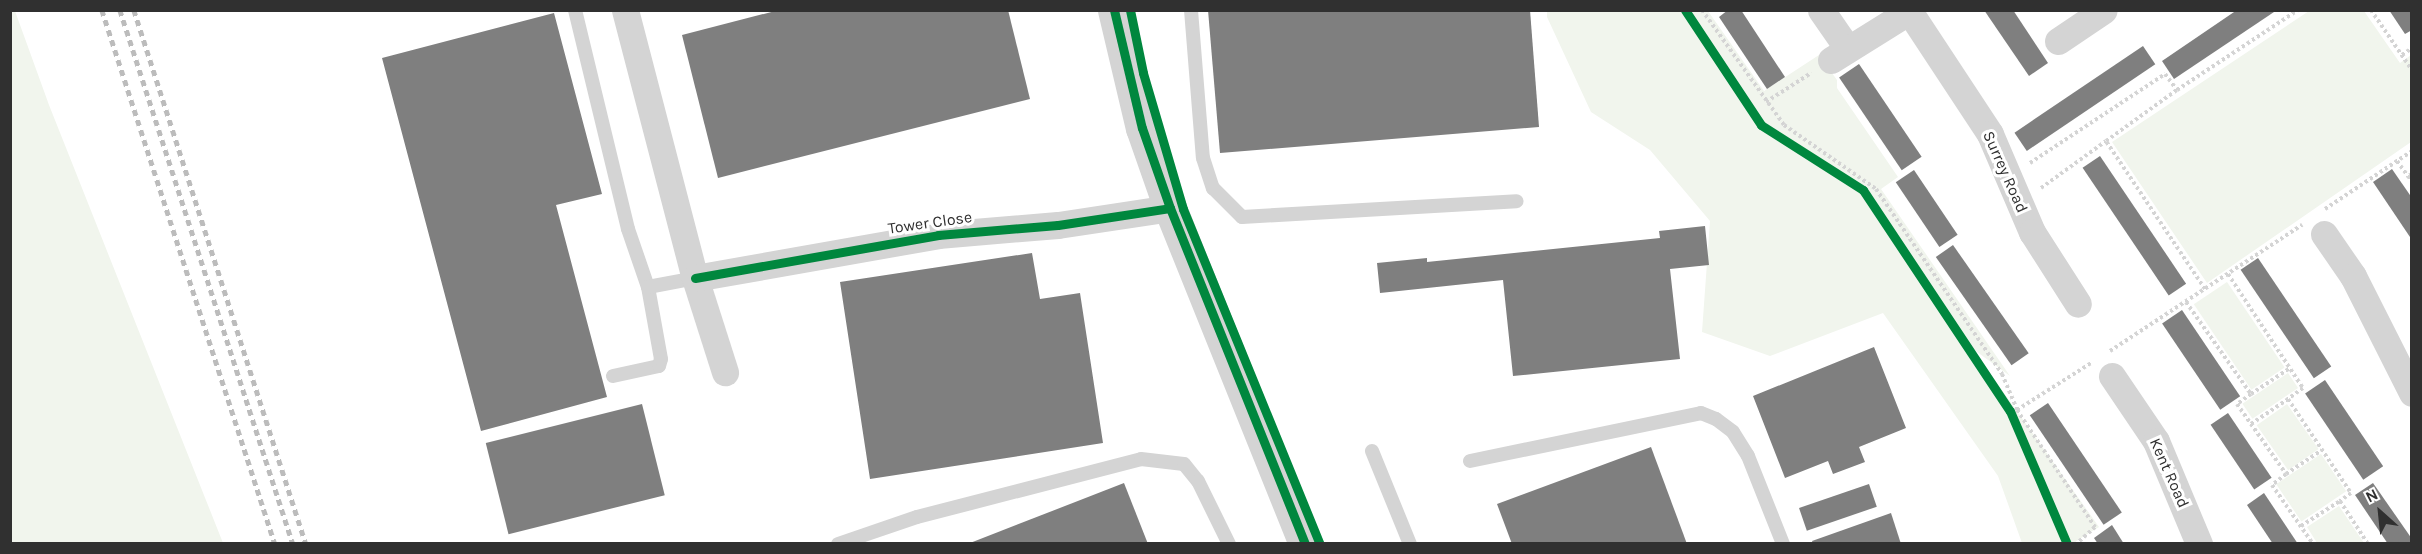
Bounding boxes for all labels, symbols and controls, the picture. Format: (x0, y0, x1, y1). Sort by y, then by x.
street label: Surrey Road (1978, 128, 2032, 216)
street label: Tower Close (887, 208, 973, 238)
street label: Kent Road (2145, 435, 2193, 511)
north arrow (2350, 482, 2410, 542)
text: N (2362, 484, 2381, 507)

